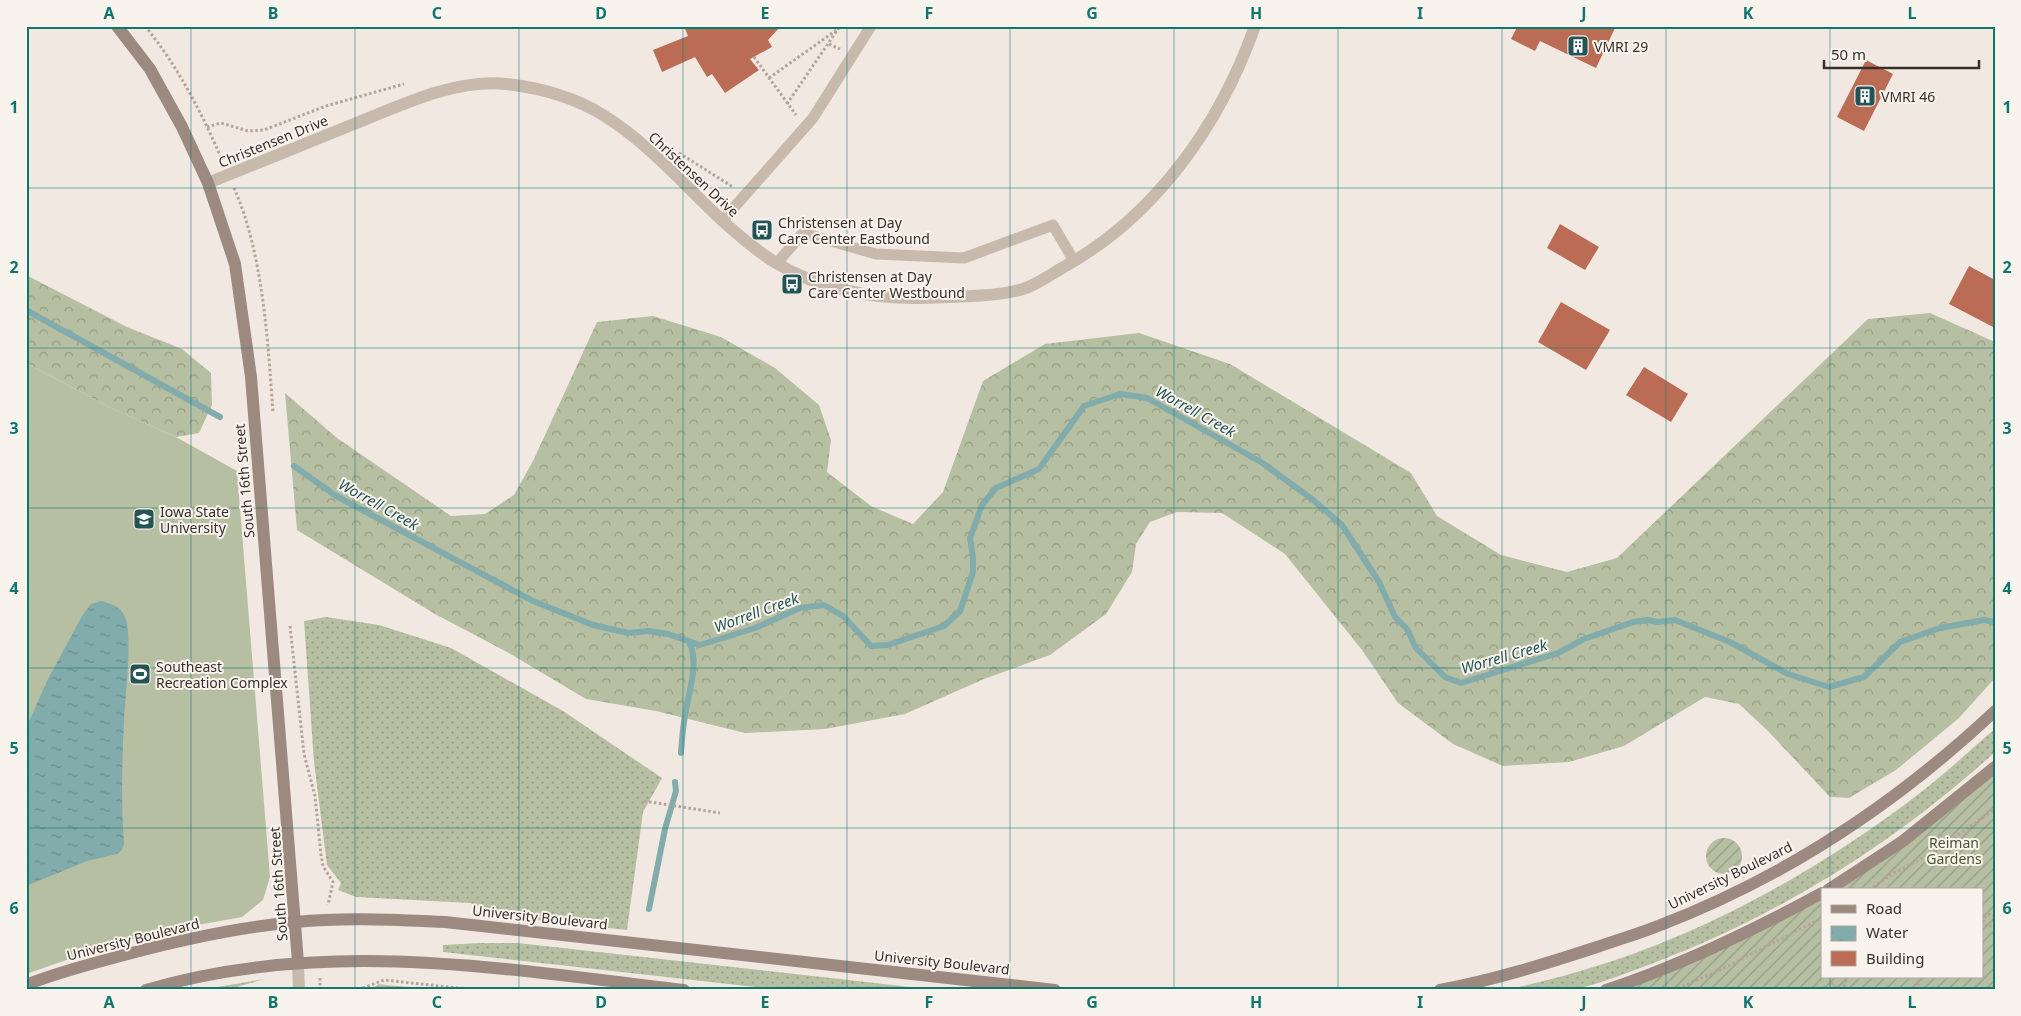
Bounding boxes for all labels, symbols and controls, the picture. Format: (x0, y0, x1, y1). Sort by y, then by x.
text: A (103, 2, 115, 24)
text: B (268, 2, 278, 24)
text: C (432, 2, 442, 24)
text: D (595, 2, 607, 24)
text: E (761, 2, 770, 24)
text: F (925, 2, 933, 24)
text: G (1086, 2, 1098, 24)
text: H (1250, 2, 1262, 24)
text: I (1417, 2, 1423, 24)
text: J (1579, 2, 1587, 24)
text: K (1743, 2, 1754, 24)
text: L (1908, 2, 1917, 24)
building icon: VMRI 29 (1566, 34, 1590, 58)
place label: VMRI 29 (1594, 37, 1648, 56)
scale bar (1824, 38, 1978, 70)
text: 50 m (1831, 44, 1866, 64)
building icon: VMRI 46 (1853, 84, 1877, 108)
place label: VMRI 46 (1881, 87, 1935, 106)
text: 1 (9, 96, 19, 118)
text: 1 (2002, 96, 2012, 118)
street label: Christensen Drive (215, 110, 331, 172)
street label: Christensen Drive (645, 127, 743, 221)
place label: Christensen at Day Care Center Eastbound (778, 213, 930, 248)
bus stop icon: Christensen at Day Care Center Eastbound (750, 218, 774, 242)
text: 2 (9, 256, 19, 278)
text: 2 (2002, 256, 2012, 278)
place label: Christensen at Day Care Center Westbound (808, 267, 965, 302)
bus stop icon: Christensen at Day Care Center Westbound (780, 272, 804, 296)
water label: Worrell Creek (1152, 381, 1240, 442)
text: 3 (9, 417, 19, 439)
text: 3 (2002, 417, 2012, 439)
street label: South 16th Street (230, 423, 258, 539)
water label: Worrell Creek (335, 474, 423, 535)
place label: Iowa State University (160, 502, 229, 537)
school or university icon: Iowa State University (132, 507, 156, 531)
text: 4 (9, 577, 19, 599)
text: 4 (2002, 577, 2012, 599)
water label: Worrell Creek (711, 587, 802, 637)
water label: Worrell Creek (1459, 634, 1550, 678)
place label: Southeast Recreation Complex (156, 657, 288, 692)
sports icon: Southeast Recreation Complex (128, 662, 152, 686)
text: 5 (9, 737, 19, 759)
text: 5 (2002, 737, 2012, 759)
street label: South 16th Street (265, 826, 291, 942)
park label: Reiman Gardens (1926, 833, 1982, 868)
street label: University Boulevard (1665, 837, 1795, 913)
legend (1821, 888, 1984, 978)
text: 6 (9, 897, 19, 919)
text: 6 (2002, 897, 2012, 919)
text: Road (1866, 898, 1902, 918)
street label: University Boulevard (471, 900, 609, 934)
street label: University Boulevard (65, 913, 201, 965)
text: Water (1866, 922, 1908, 942)
street label: University Boulevard (873, 945, 1011, 979)
text: Building (1866, 948, 1924, 968)
text: A (103, 991, 115, 1013)
text: B (268, 991, 278, 1013)
text: C (432, 991, 442, 1013)
text: D (595, 991, 607, 1013)
text: E (761, 991, 770, 1013)
text: F (925, 991, 933, 1013)
text: G (1086, 991, 1098, 1013)
text: H (1250, 991, 1262, 1013)
text: I (1417, 991, 1423, 1013)
text: J (1579, 991, 1587, 1013)
text: K (1743, 991, 1754, 1013)
text: L (1908, 991, 1917, 1013)

